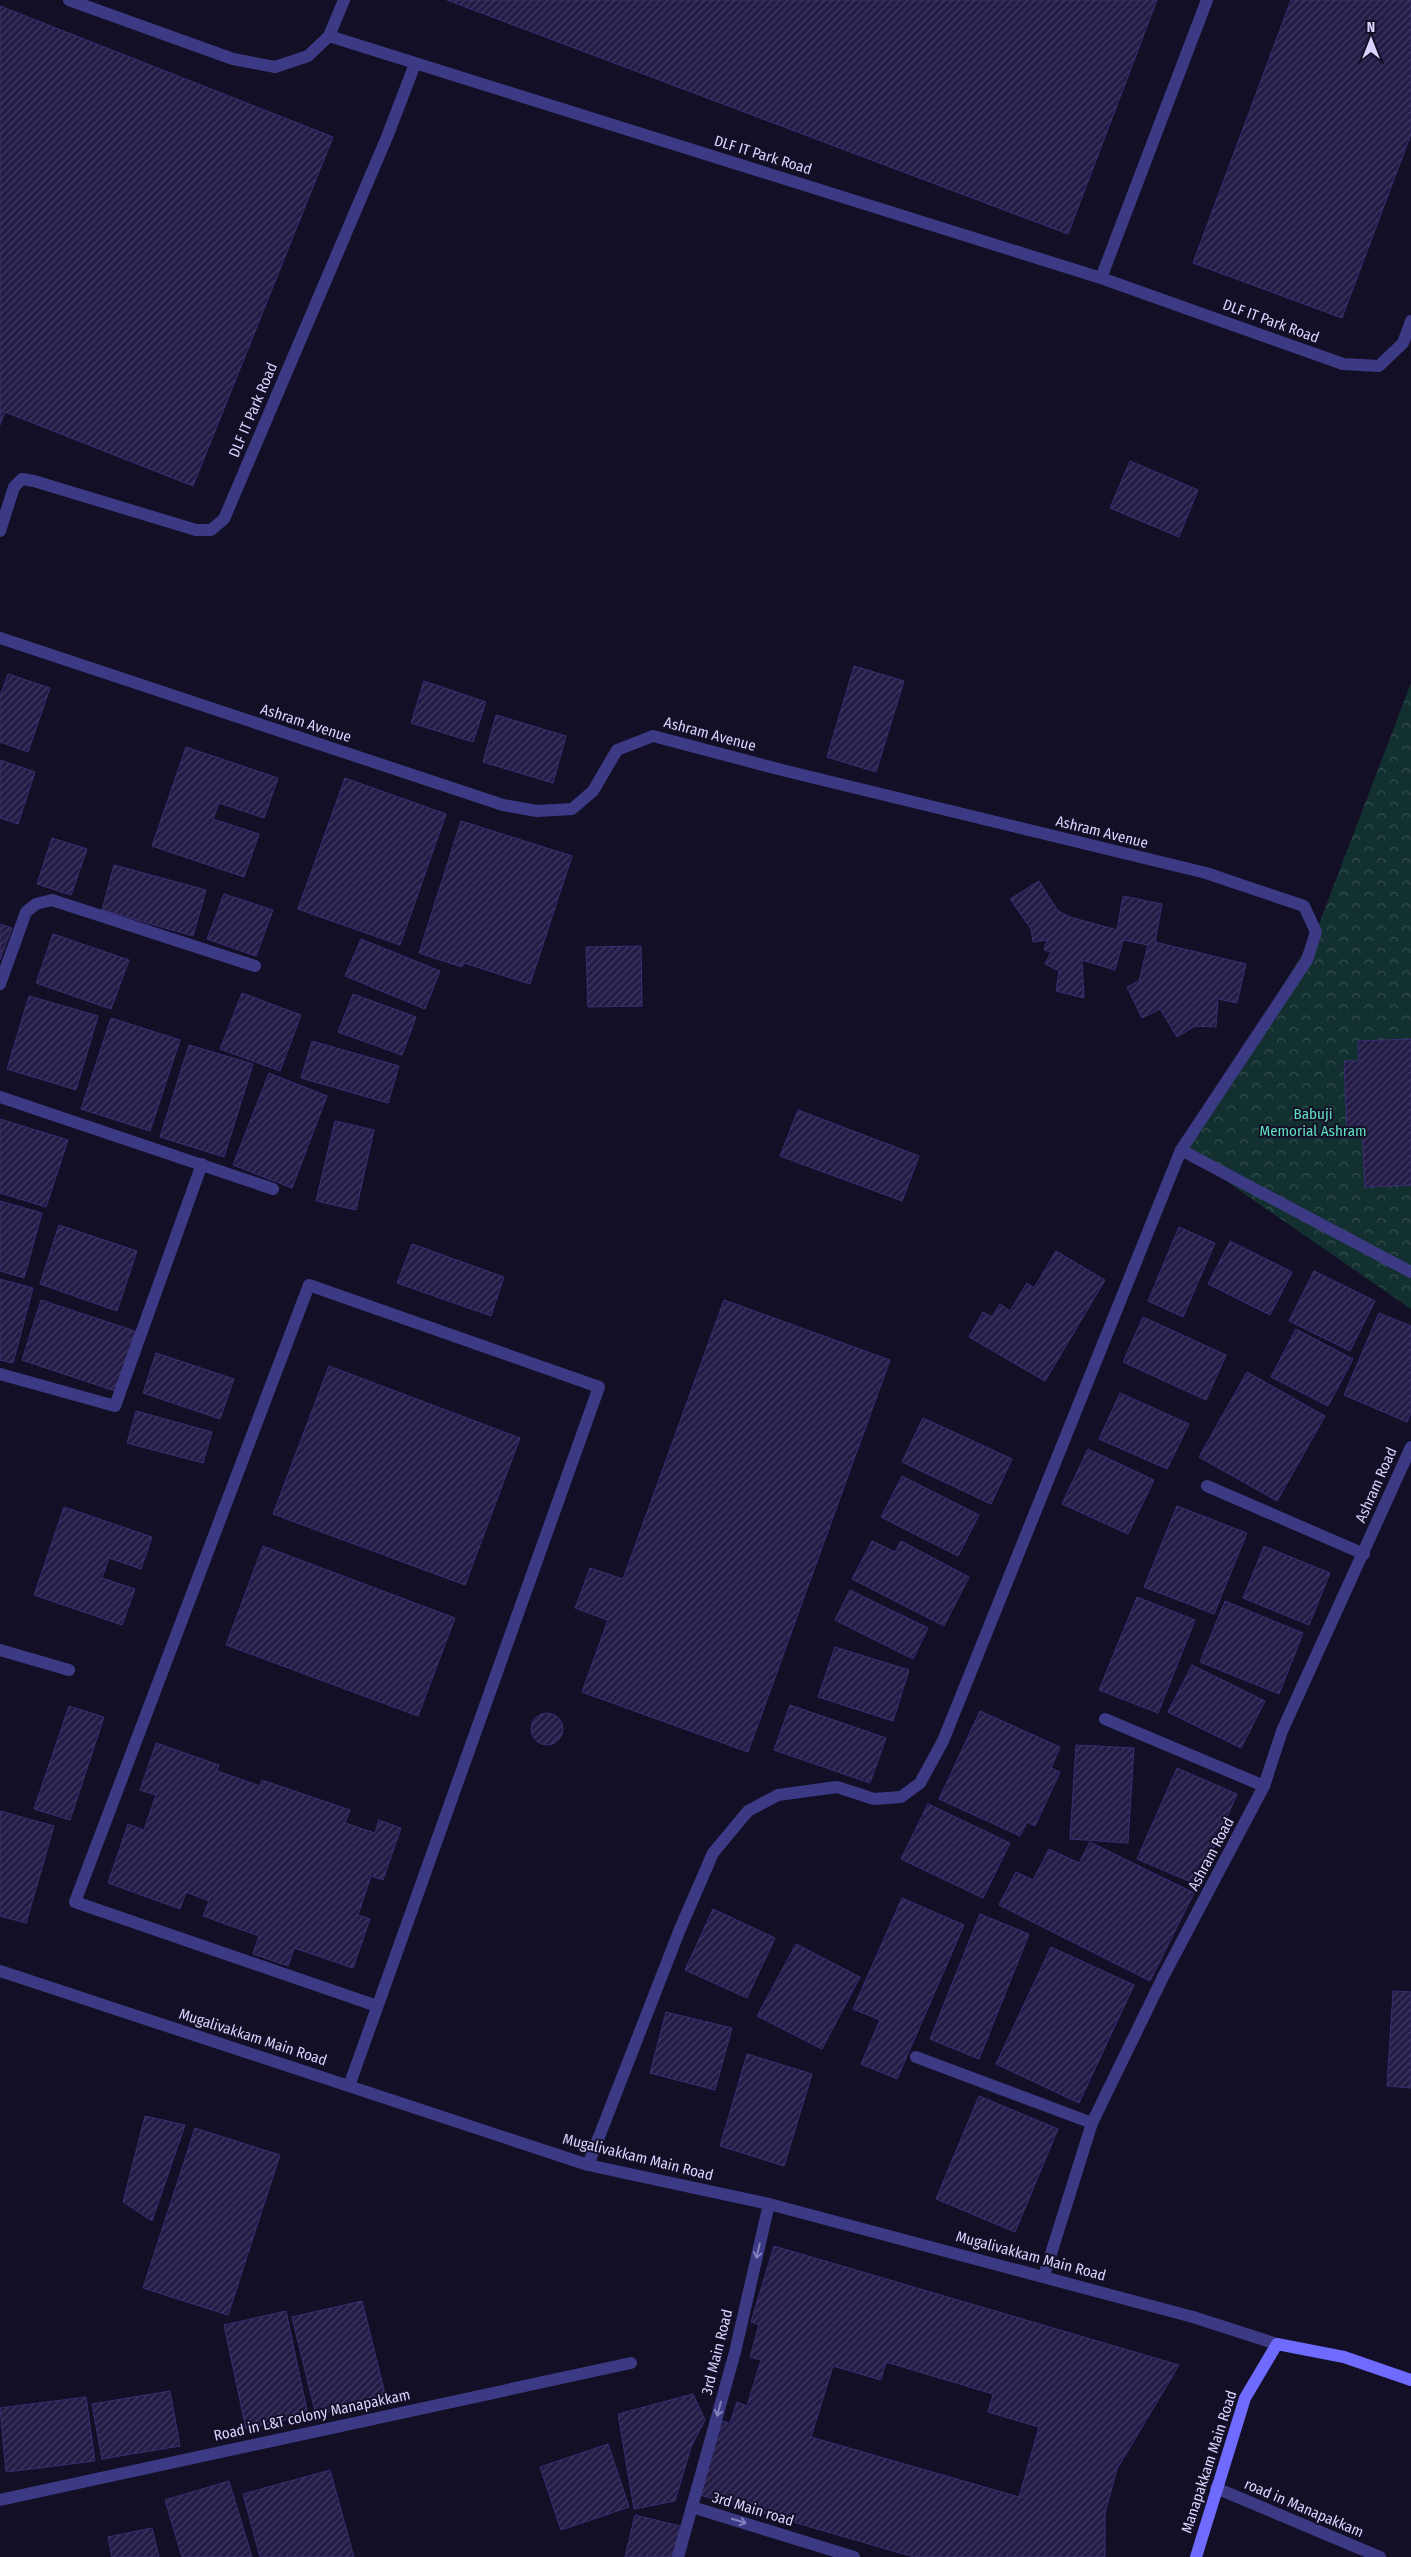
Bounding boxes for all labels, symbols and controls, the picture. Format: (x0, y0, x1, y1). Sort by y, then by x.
north arrow (1346, 15, 1396, 65)
text: N (1367, 19, 1375, 36)
street label: DLF IT Park Road (712, 132, 814, 178)
street label: DLF IT Park Road (1220, 295, 1322, 347)
street label: DLF IT Park Road (225, 360, 281, 460)
street label: Ashram Avenue (258, 700, 354, 746)
street label: Ashram Avenue (662, 713, 758, 755)
street label: Ashram Avenue (1054, 812, 1150, 852)
park label: Babuji Memorial Ashram (1259, 1105, 1367, 1140)
street label: Ashram Road (1351, 1445, 1401, 1525)
street label: Ashram Road (1184, 1814, 1238, 1894)
street label: Mugalivakkam Main Road (177, 2005, 329, 2069)
street label: Mugalivakkam Main Road (561, 2130, 715, 2184)
street label: Mugalivakkam Main Road (954, 2227, 1108, 2285)
one-way arrow (752, 2243, 762, 2259)
street label: 3rd Main Road (698, 2307, 736, 2397)
street label: Road in L&T colony Manapakkam (212, 2385, 412, 2445)
street label: Manapakkam Main Road (1177, 2388, 1241, 2536)
one-way arrow (714, 2400, 723, 2416)
street label: road in Manapakkam (1242, 2475, 1366, 2541)
street label: 3rd Main road (710, 2488, 796, 2530)
one-way arrow (730, 2517, 746, 2527)

